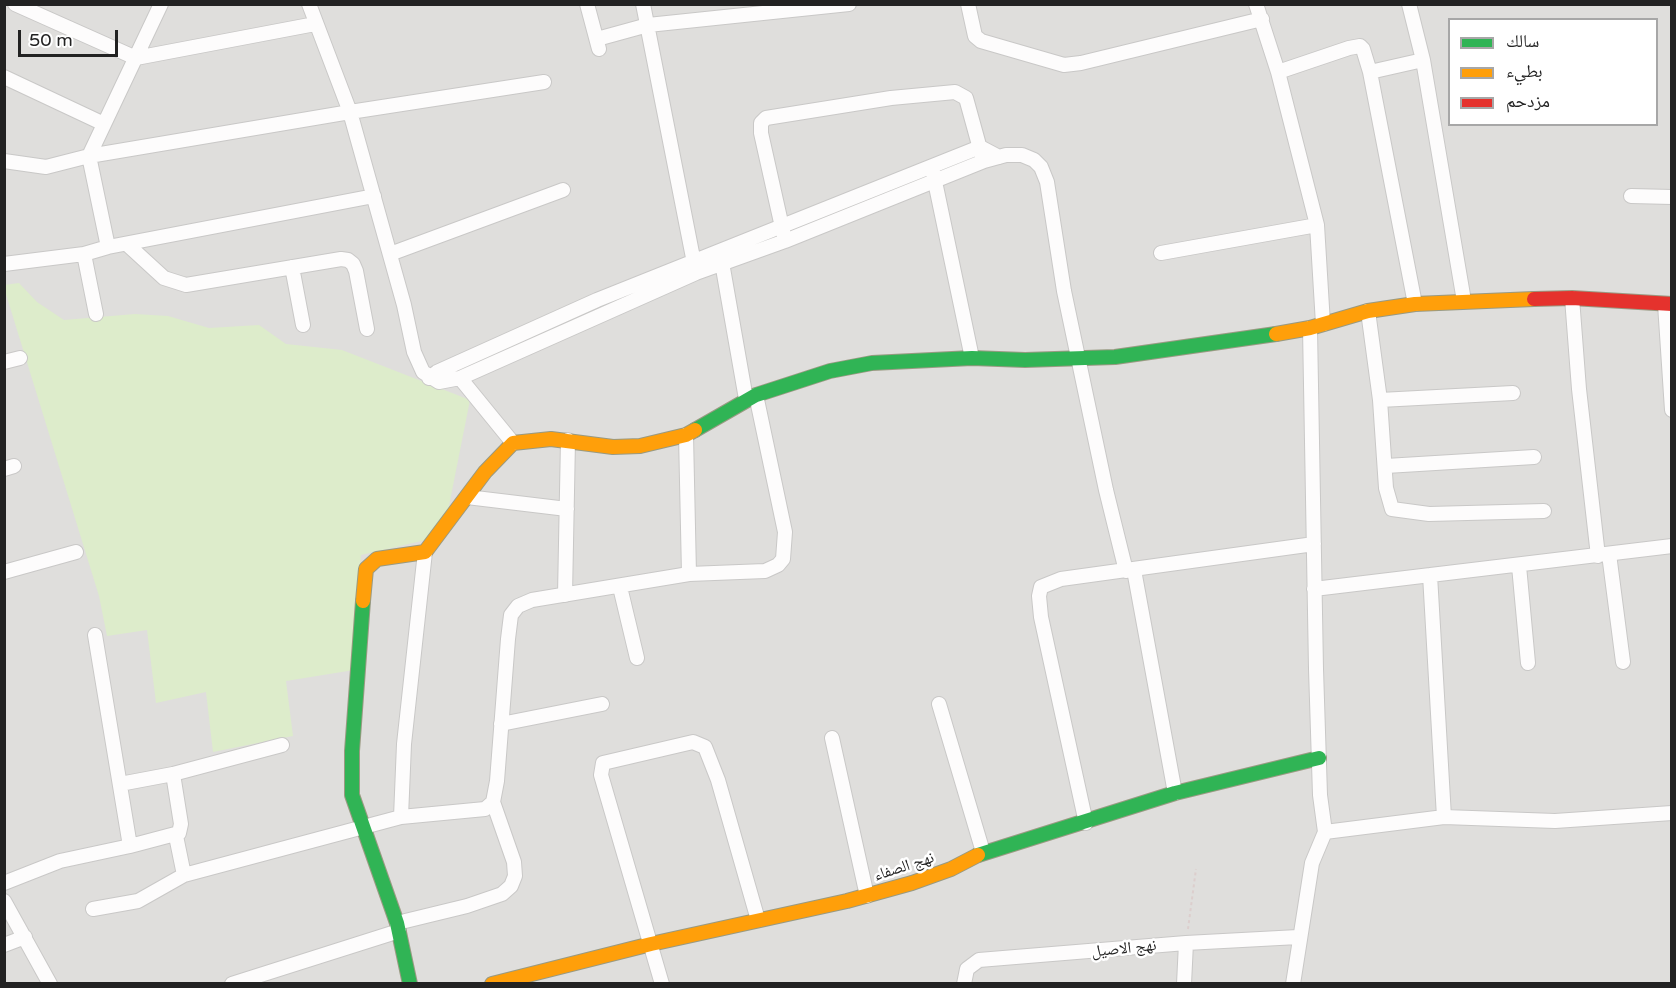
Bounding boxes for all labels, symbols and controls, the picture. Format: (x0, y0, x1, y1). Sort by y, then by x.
scale bar (21, 18, 122, 56)
legend (1448, 18, 1658, 126)
text: 50 m (29, 29, 73, 51)
text: سالك (1506, 30, 1539, 52)
text: بطيء (1506, 60, 1543, 82)
text: مزدحم (1506, 90, 1550, 112)
street label: نهج الصفاء (871, 848, 937, 886)
street label: نهج الاصيل (1091, 936, 1157, 962)

